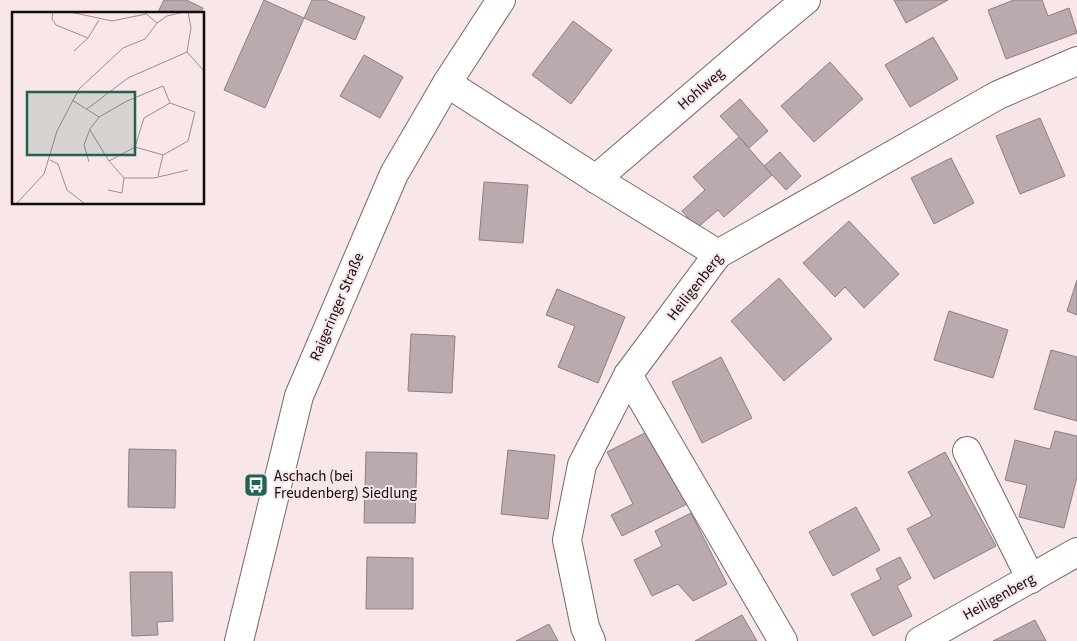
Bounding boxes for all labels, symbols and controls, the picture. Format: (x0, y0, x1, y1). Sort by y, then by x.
inset map (12, 12, 205, 205)
street label: Hohlweg (673, 63, 729, 115)
street label: Heiligenberg (662, 249, 728, 325)
street label: Raigeringer Straße (305, 250, 369, 364)
place label: Aschach (bei Freudenberg) Siedlung (274, 466, 417, 504)
bus stop icon: Aschach (bei Freudenberg) Siedlung (243, 472, 269, 498)
street label: Heiligenberg (959, 568, 1039, 626)

